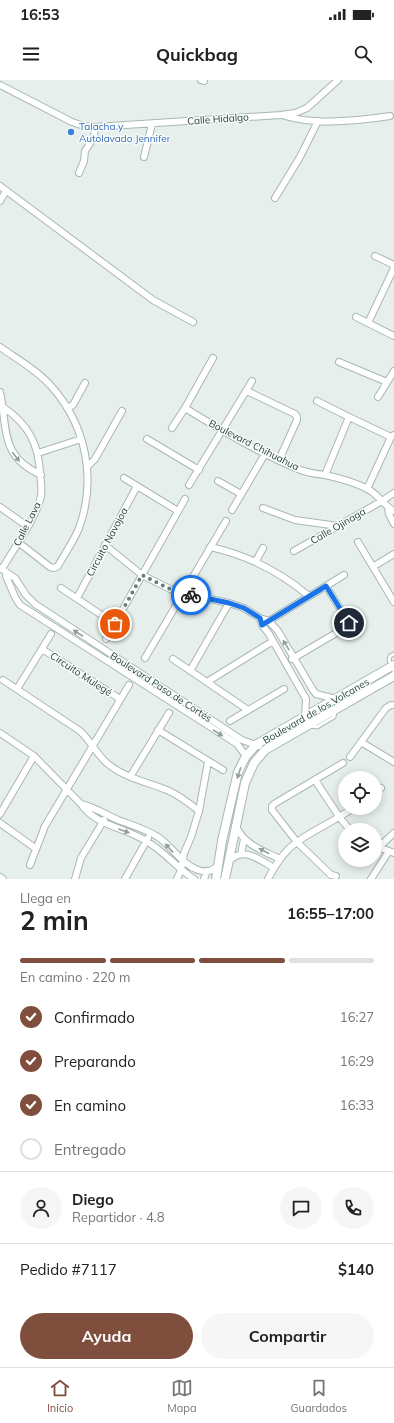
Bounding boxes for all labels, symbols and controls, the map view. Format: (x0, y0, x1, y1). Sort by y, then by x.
text: 16:53 (20, 5, 60, 24)
icon: menu (20, 43, 42, 65)
text: Quickbag (156, 43, 238, 66)
icon: search (352, 43, 374, 65)
street label: Calle Hidalgo (187, 110, 249, 128)
place label: Talacha y Autolavado Jennifer (79, 120, 171, 145)
marker: Talacha y Autolavado Jennifer (66, 127, 76, 137)
street label: Boulevard Chihuahua (207, 417, 301, 473)
one-way arrow (11, 452, 20, 463)
street label: Calle Lava (10, 500, 44, 548)
street label: Circuito Navojoa (83, 505, 131, 579)
street label: Calle Ojinaga (308, 505, 368, 547)
courier (171, 575, 211, 615)
icon: bike (180, 584, 202, 606)
pin (332, 606, 366, 640)
pin (98, 607, 132, 641)
icon: home (338, 612, 360, 634)
icon: bag (104, 613, 126, 635)
one-way arrow (73, 629, 84, 637)
one-way arrow (282, 640, 290, 650)
street label: Circuito Mulegé (48, 649, 114, 699)
street label: Boulevard Paso de Cortés (108, 649, 214, 725)
street label: Boulevard de los Volcanes (260, 675, 372, 747)
one-way arrow (213, 729, 224, 736)
one-way arrow (235, 768, 241, 780)
map controls (338, 771, 382, 867)
button: locate (338, 771, 382, 815)
button: layers (338, 823, 382, 867)
one-way arrow (119, 829, 131, 835)
one-way arrow (165, 843, 174, 852)
one-way arrow (258, 848, 270, 855)
text: Llega en (20, 890, 71, 906)
text: 2 min (20, 904, 89, 937)
text: 16:55–17:00 (287, 904, 374, 923)
text: En camino · 220 m (20, 969, 130, 985)
icon: check (20, 1006, 42, 1028)
text: Confirmado (54, 1008, 135, 1027)
text: 16:27 (340, 1009, 374, 1025)
icon: check (20, 1050, 42, 1072)
text: Preparando (54, 1052, 136, 1071)
text: 16:29 (340, 1053, 374, 1069)
icon: check (20, 1094, 42, 1116)
text: En camino (54, 1096, 126, 1115)
text: 16:33 (340, 1097, 374, 1113)
text: Entregado (54, 1140, 126, 1159)
button: person (20, 1187, 62, 1229)
button: chat (280, 1187, 322, 1229)
button: phone (332, 1187, 374, 1229)
text: Diego (72, 1190, 114, 1209)
text: Repartidor · 4.8 (72, 1209, 165, 1225)
text: Pedido #7117 (20, 1260, 117, 1279)
text: $140 (338, 1260, 374, 1279)
button: Ayuda (20, 1313, 193, 1359)
button: Compartir (201, 1313, 374, 1359)
tab: Inicio (47, 1377, 73, 1415)
tab: Mapa (167, 1377, 197, 1415)
tab: Guardados (291, 1377, 347, 1415)

